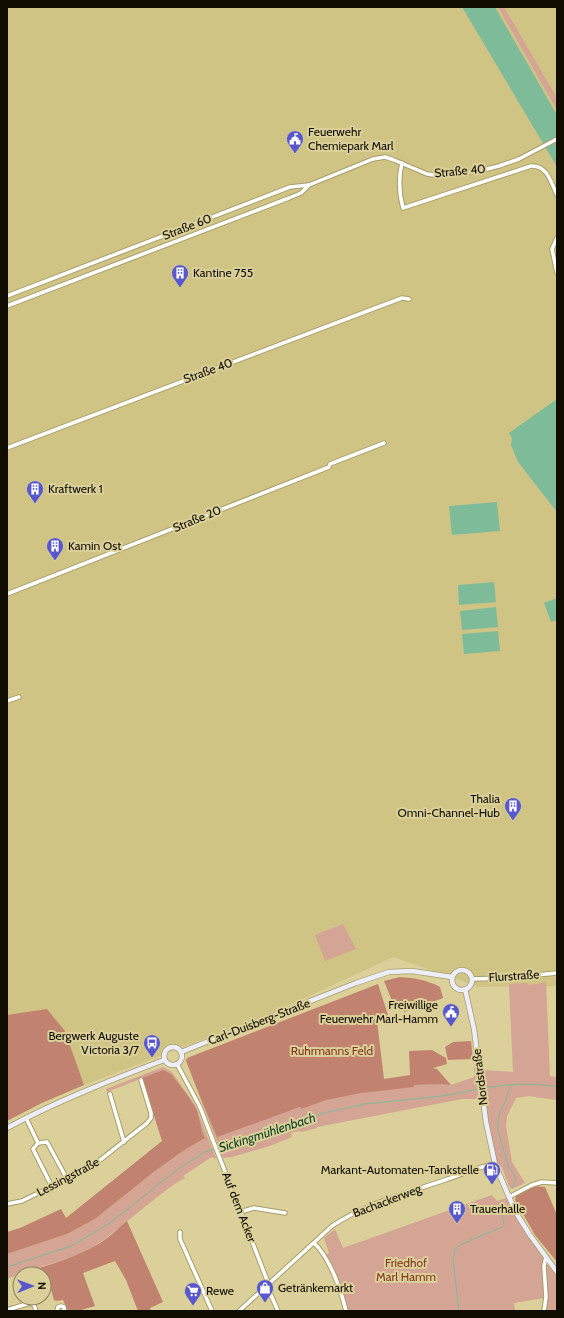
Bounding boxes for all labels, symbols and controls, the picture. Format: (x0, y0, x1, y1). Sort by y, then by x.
place label: Feuerwehr Chemiepark Marl (308, 124, 394, 153)
public building icon: Feuerwehr Chemiepark Marl (285, 129, 305, 154)
street label: Straße 40 (434, 161, 486, 180)
street label: Straße 60 (160, 210, 213, 243)
building icon: Kantine 755 (170, 263, 190, 288)
place label: Kantine 755 (193, 265, 253, 280)
street label: Straße 40 (181, 355, 235, 386)
building icon: Kraftwerk 1 (25, 479, 45, 504)
place label: Kraftwerk 1 (48, 481, 103, 496)
street label: Straße 20 (170, 502, 223, 535)
building icon: Kamin Ost (45, 536, 65, 561)
place label: Kamin Ost (68, 538, 121, 553)
place label: Thalia Omni-Channel-Hub (398, 791, 500, 820)
building icon: Thalia Omni-Channel-Hub (503, 796, 523, 821)
street label: Flurstraße (488, 966, 540, 985)
street label: Carl-Duisberg-Straße (206, 995, 312, 1048)
place label: Freiwillige Feuerwehr Marl-Hamm (320, 997, 438, 1026)
public building icon: Freiwillige Feuerwehr Marl-Hamm (441, 1002, 461, 1027)
place label: Bergwerk Auguste Victoria 3/7 (48, 1028, 139, 1057)
bus stop icon: Bergwerk Auguste Victoria 3/7 (142, 1033, 162, 1058)
park label: Ruhrmanns Feld (291, 1043, 373, 1058)
street label: Nordstraße (469, 1048, 490, 1106)
water label: Sickingmühlenbach (217, 1109, 317, 1155)
street label: Lessingstraße (34, 1154, 102, 1199)
fuel station icon: Markant-Automaten-Tankstelle (482, 1160, 502, 1185)
place label: Markant-Automaten-Tankstelle (321, 1162, 479, 1177)
street label: Auf dem Acker (219, 1170, 260, 1244)
street label: Bachackerweg (351, 1180, 424, 1220)
building icon: Trauerhalle (447, 1199, 467, 1224)
place label: Trauerhalle (470, 1201, 525, 1216)
park label: Friedhof Marl Hamm (376, 1255, 436, 1284)
north arrow (12, 1266, 52, 1306)
shop icon: Getränkemarkt (255, 1278, 275, 1303)
place label: Getränkemarkt (278, 1280, 353, 1295)
supermarket icon: Rewe (183, 1281, 203, 1306)
text: N (35, 1282, 49, 1290)
place label: Rewe (206, 1283, 234, 1298)

